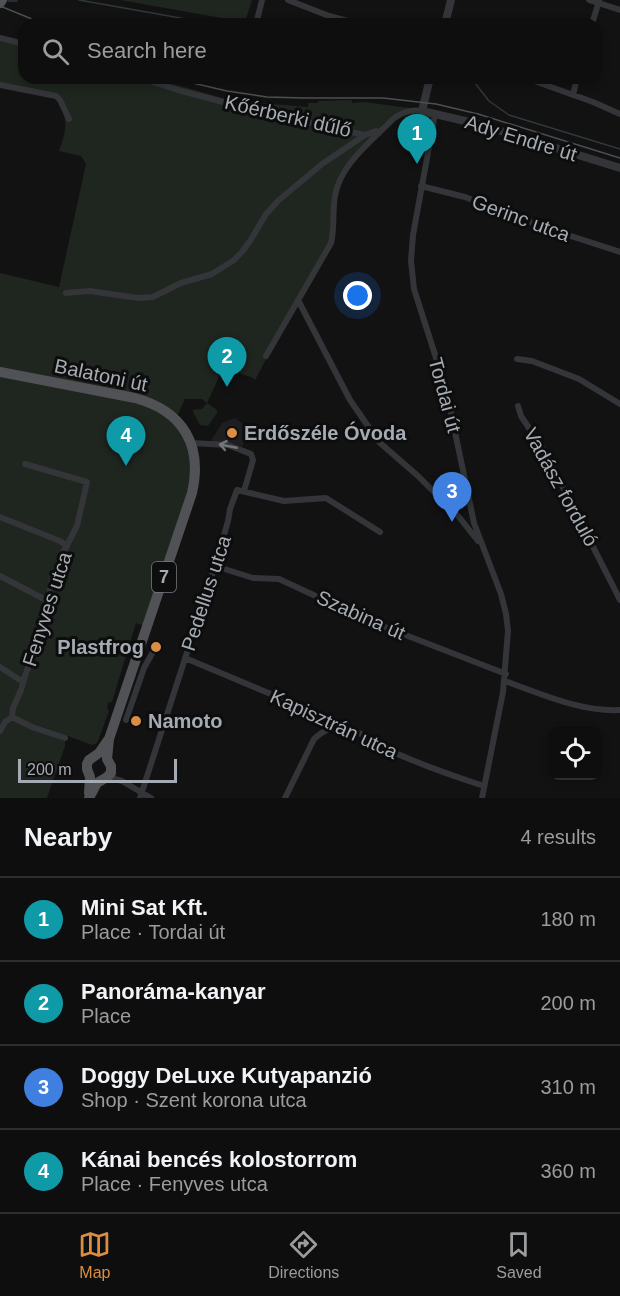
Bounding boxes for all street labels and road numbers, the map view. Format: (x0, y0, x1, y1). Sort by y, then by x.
street label: Kőérberki dűlő (223, 91, 353, 141)
street label: Ady Endre út (462, 111, 580, 166)
street label: Gerinc utca (469, 190, 574, 246)
street label: Balatoni út (52, 354, 150, 396)
street label: Tordai út (424, 355, 466, 435)
street label: Vadász forduló (519, 424, 603, 550)
street label: Pedellus utca (177, 532, 235, 653)
street label: Fenyves utca (18, 548, 76, 669)
road number: 7 (152, 562, 176, 592)
street label: Szabina út (313, 586, 409, 644)
street label: Kapisztrán utca (267, 685, 402, 763)

